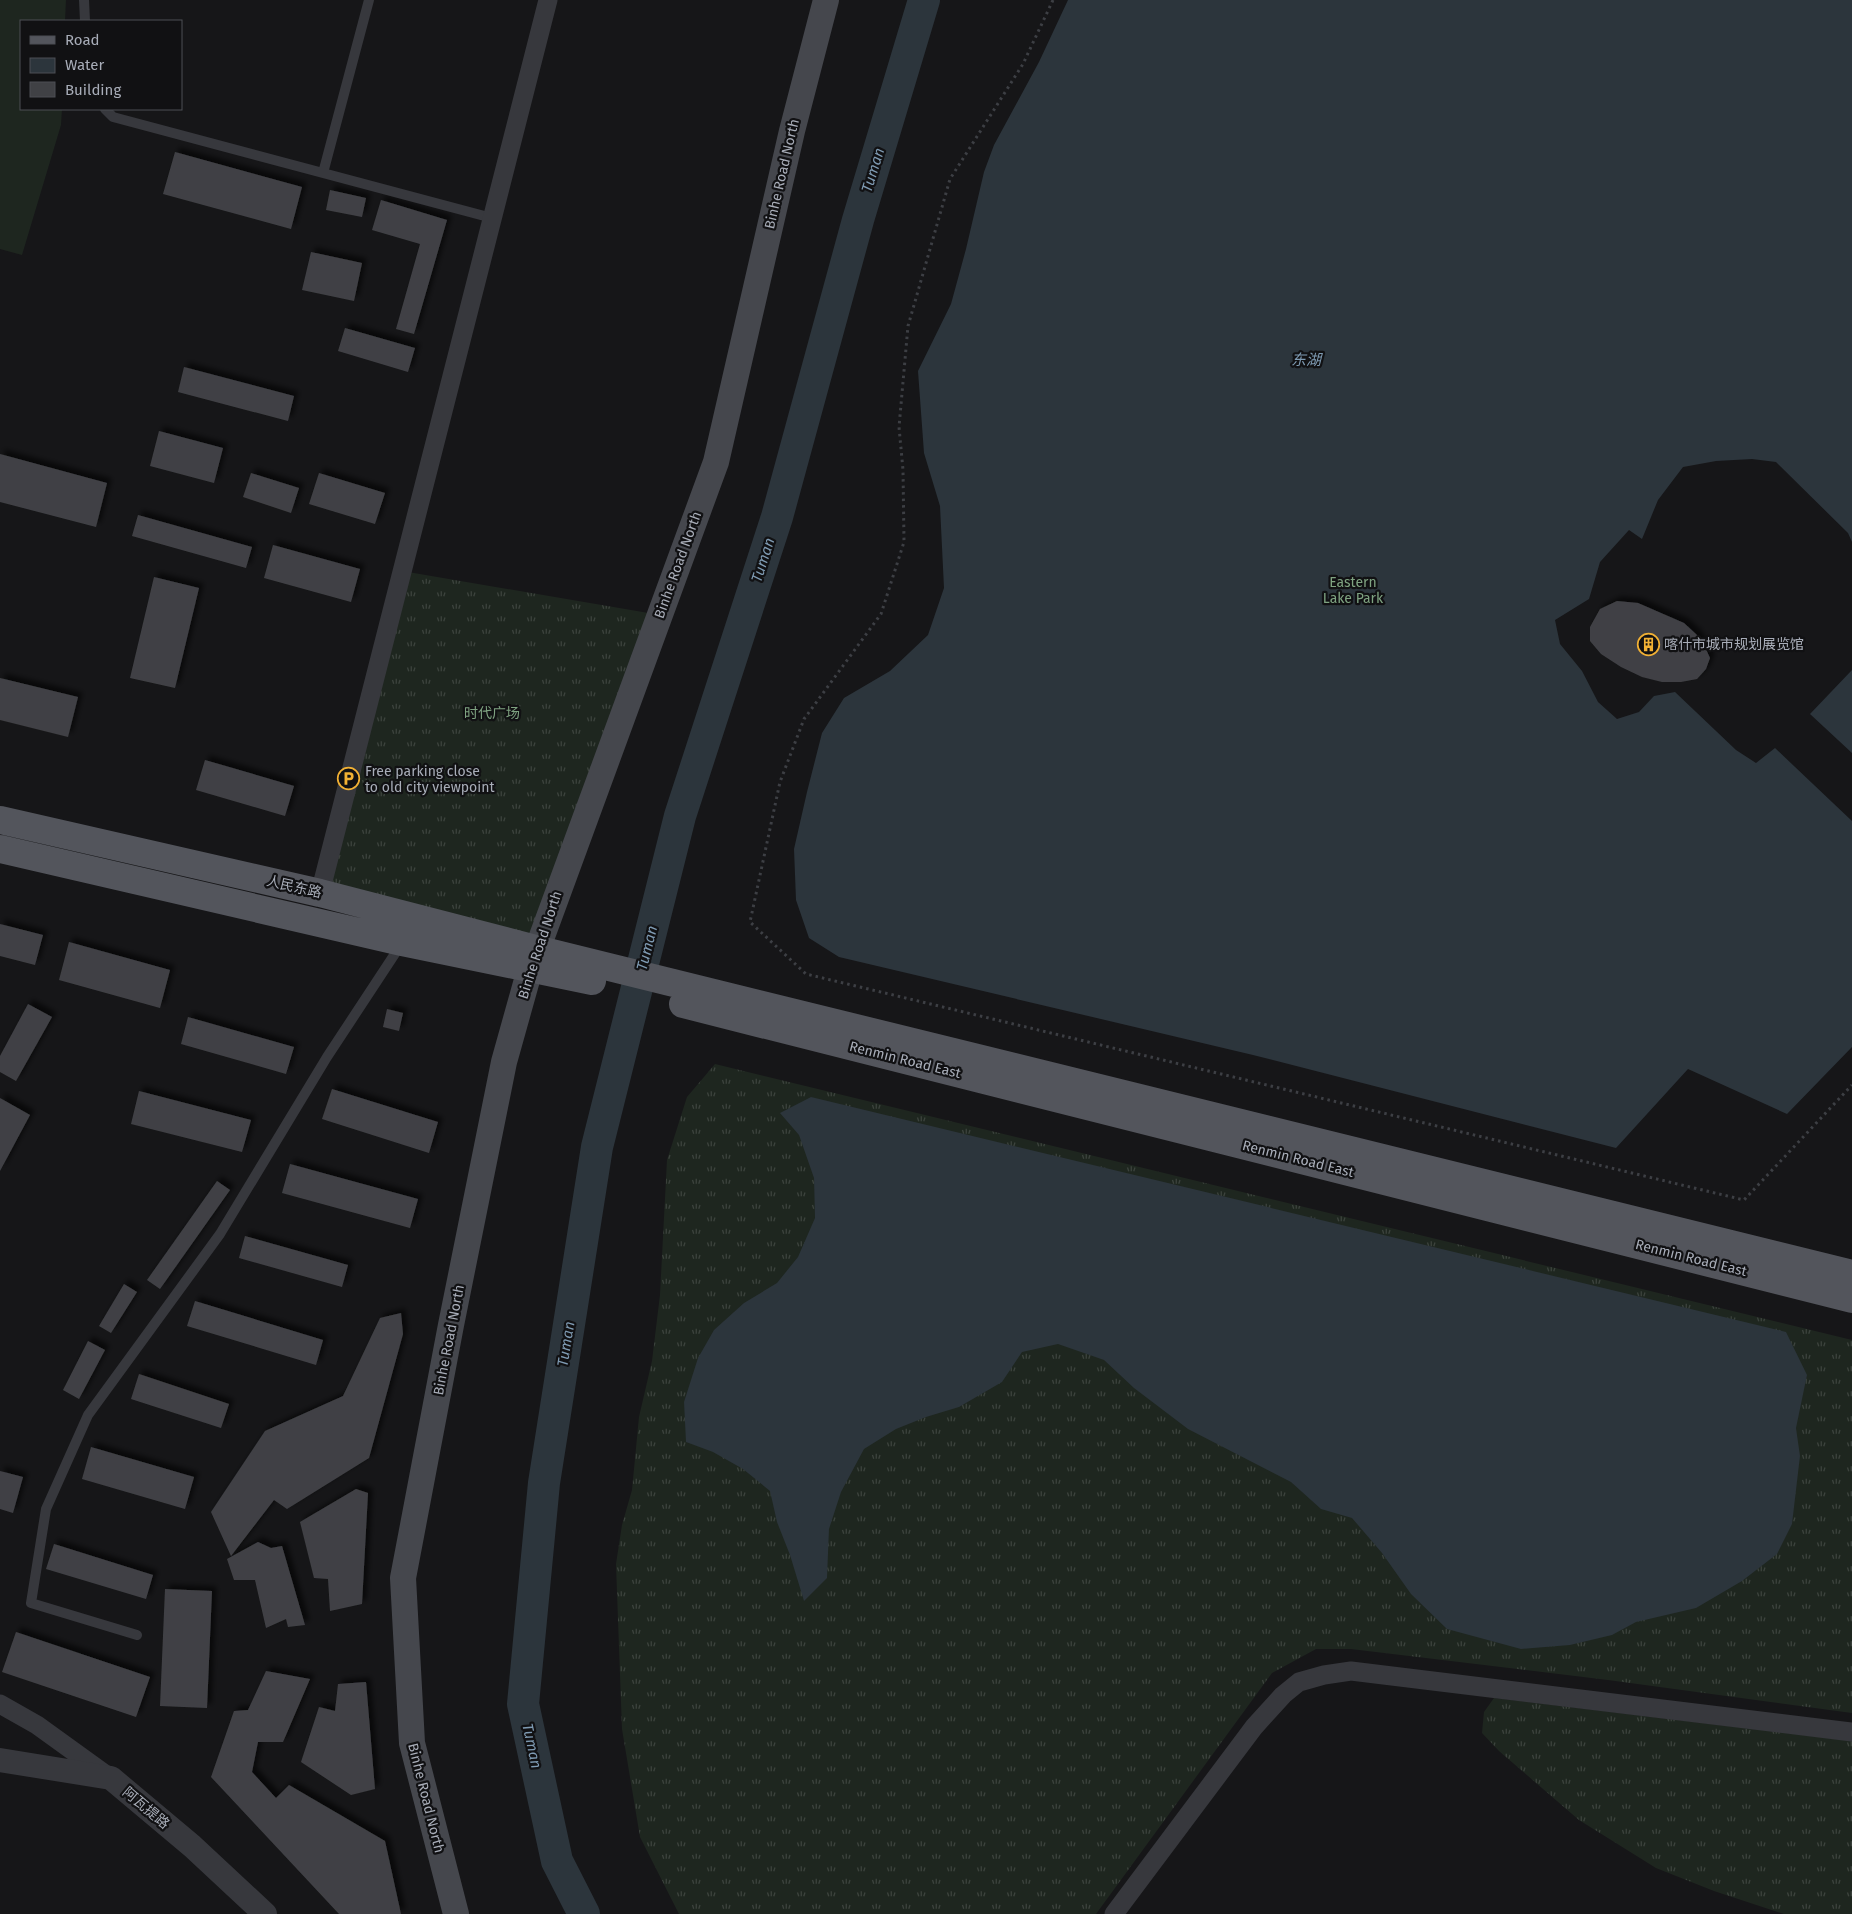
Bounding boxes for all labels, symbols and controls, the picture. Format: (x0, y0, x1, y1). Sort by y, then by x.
legend (20, 20, 182, 110)
text: Road (65, 31, 100, 49)
text: Water (65, 56, 104, 74)
text: Building (65, 81, 121, 99)
street label: Binhe Road North (761, 117, 803, 231)
water label: Tuman (858, 146, 888, 194)
water label: 东湖 (1291, 351, 1323, 369)
street label: Binhe Road North (651, 509, 705, 621)
water label: Tuman (747, 536, 779, 584)
park label: Eastern Lake Park (1323, 574, 1384, 607)
building icon: 喀什市城市规划展览馆 (1636, 632, 1660, 656)
place label: 喀什市城市规划展览馆 (1664, 636, 1804, 653)
park label: 时代广场 (464, 705, 520, 722)
place label: Free parking close to old city viewpoint (365, 763, 495, 796)
parking icon: Free parking close to old city viewpoint (337, 767, 361, 791)
street label: 人民东路 (265, 872, 323, 902)
street label: Binhe Road North (515, 889, 565, 1001)
water label: Tuman (633, 924, 661, 972)
street label: Renmin Road East (847, 1038, 963, 1082)
street label: Renmin Road East (1240, 1137, 1356, 1181)
street label: Renmin Road East (1633, 1236, 1749, 1280)
street label: Binhe Road North (430, 1283, 468, 1397)
water label: Tuman (554, 1320, 578, 1368)
water label: Tuman (518, 1722, 546, 1770)
street label: Binhe Road North (404, 1741, 448, 1855)
street label: 阿瓦提路 (119, 1783, 173, 1833)

